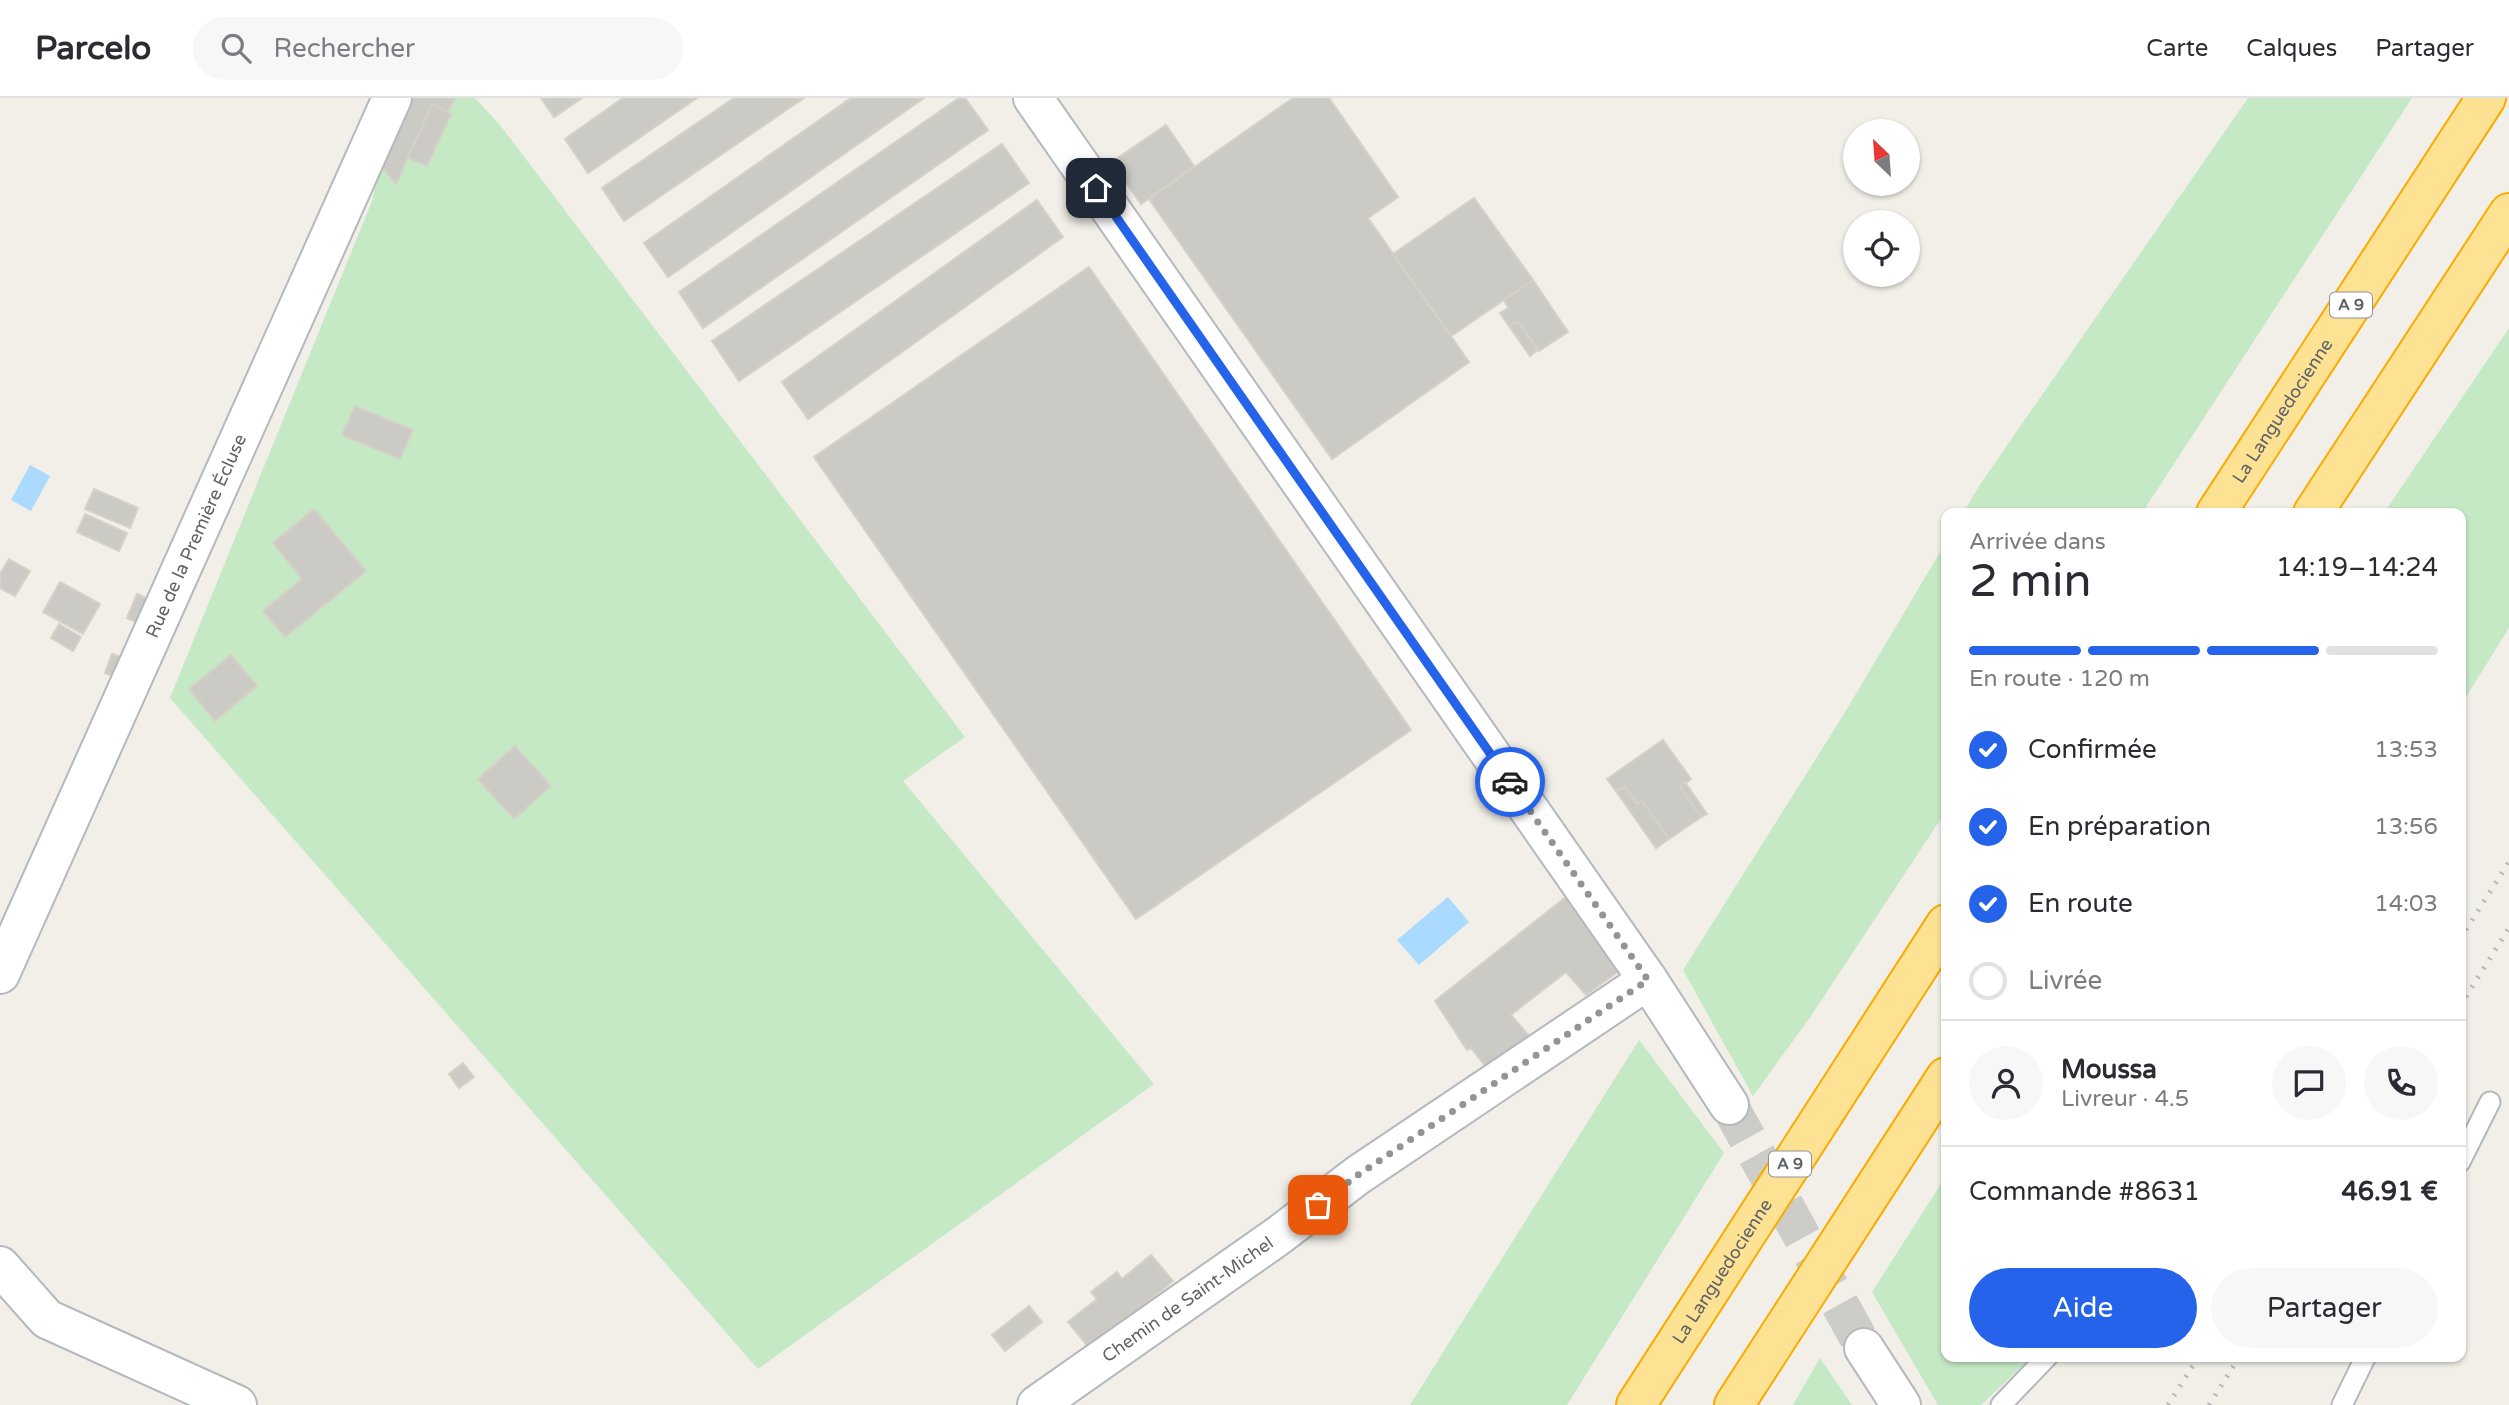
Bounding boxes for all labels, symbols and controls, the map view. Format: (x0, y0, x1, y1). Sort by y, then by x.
search box (193, 17, 683, 80)
text: Parcelo (35, 29, 151, 68)
icon: search (217, 29, 255, 67)
text: Rechercher (273, 33, 415, 64)
text: Carte (2146, 34, 2208, 63)
text: Calques (2246, 34, 2337, 63)
text: Partager (2375, 34, 2474, 63)
north arrow (1843, 119, 1920, 196)
map controls (1843, 119, 1920, 287)
pin (1066, 158, 1126, 218)
icon: home (1077, 169, 1115, 207)
button: locate (1843, 210, 1920, 287)
road number: A 9 (2330, 293, 2372, 318)
street label: La Languedocienne (2228, 334, 2338, 487)
street label: Rue de la Première Écluse (141, 431, 251, 641)
text: Arrivée dans (1969, 528, 2106, 556)
text: 14:19–14:24 (2276, 552, 2438, 583)
text: 2 min (1969, 554, 2092, 609)
text: En route · 120 m (1969, 665, 2150, 693)
icon: check (1969, 731, 2007, 769)
text: Confirmée (2028, 734, 2157, 765)
text: 13:53 (2374, 736, 2438, 764)
courier (1475, 747, 1545, 817)
icon: car (1491, 763, 1529, 801)
icon: check (1969, 808, 2007, 846)
text: En préparation (2028, 811, 2211, 842)
text: 13:56 (2374, 813, 2438, 841)
icon: check (1969, 885, 2007, 923)
text: En route (2028, 888, 2133, 919)
text: 14:03 (2374, 890, 2438, 918)
text: Livrée (2028, 965, 2102, 996)
button: person (1969, 1046, 2043, 1120)
button: chat (2272, 1046, 2346, 1120)
button: phone (2364, 1046, 2438, 1120)
text: Moussa (2061, 1054, 2157, 1085)
text: Livreur · 4.5 (2061, 1085, 2189, 1113)
road number: A 9 (1769, 1152, 1811, 1176)
pin (1288, 1175, 1348, 1235)
text: Commande #8631 (1969, 1176, 2200, 1207)
text: 46.91 € (2341, 1176, 2438, 1207)
icon: bag (1299, 1186, 1337, 1224)
street label: La Languedocienne (1667, 1195, 1777, 1348)
street label: Chemin de Saint-Michel (1098, 1232, 1278, 1367)
button: Aide (1969, 1268, 2197, 1348)
button: Partager (2211, 1268, 2438, 1348)

